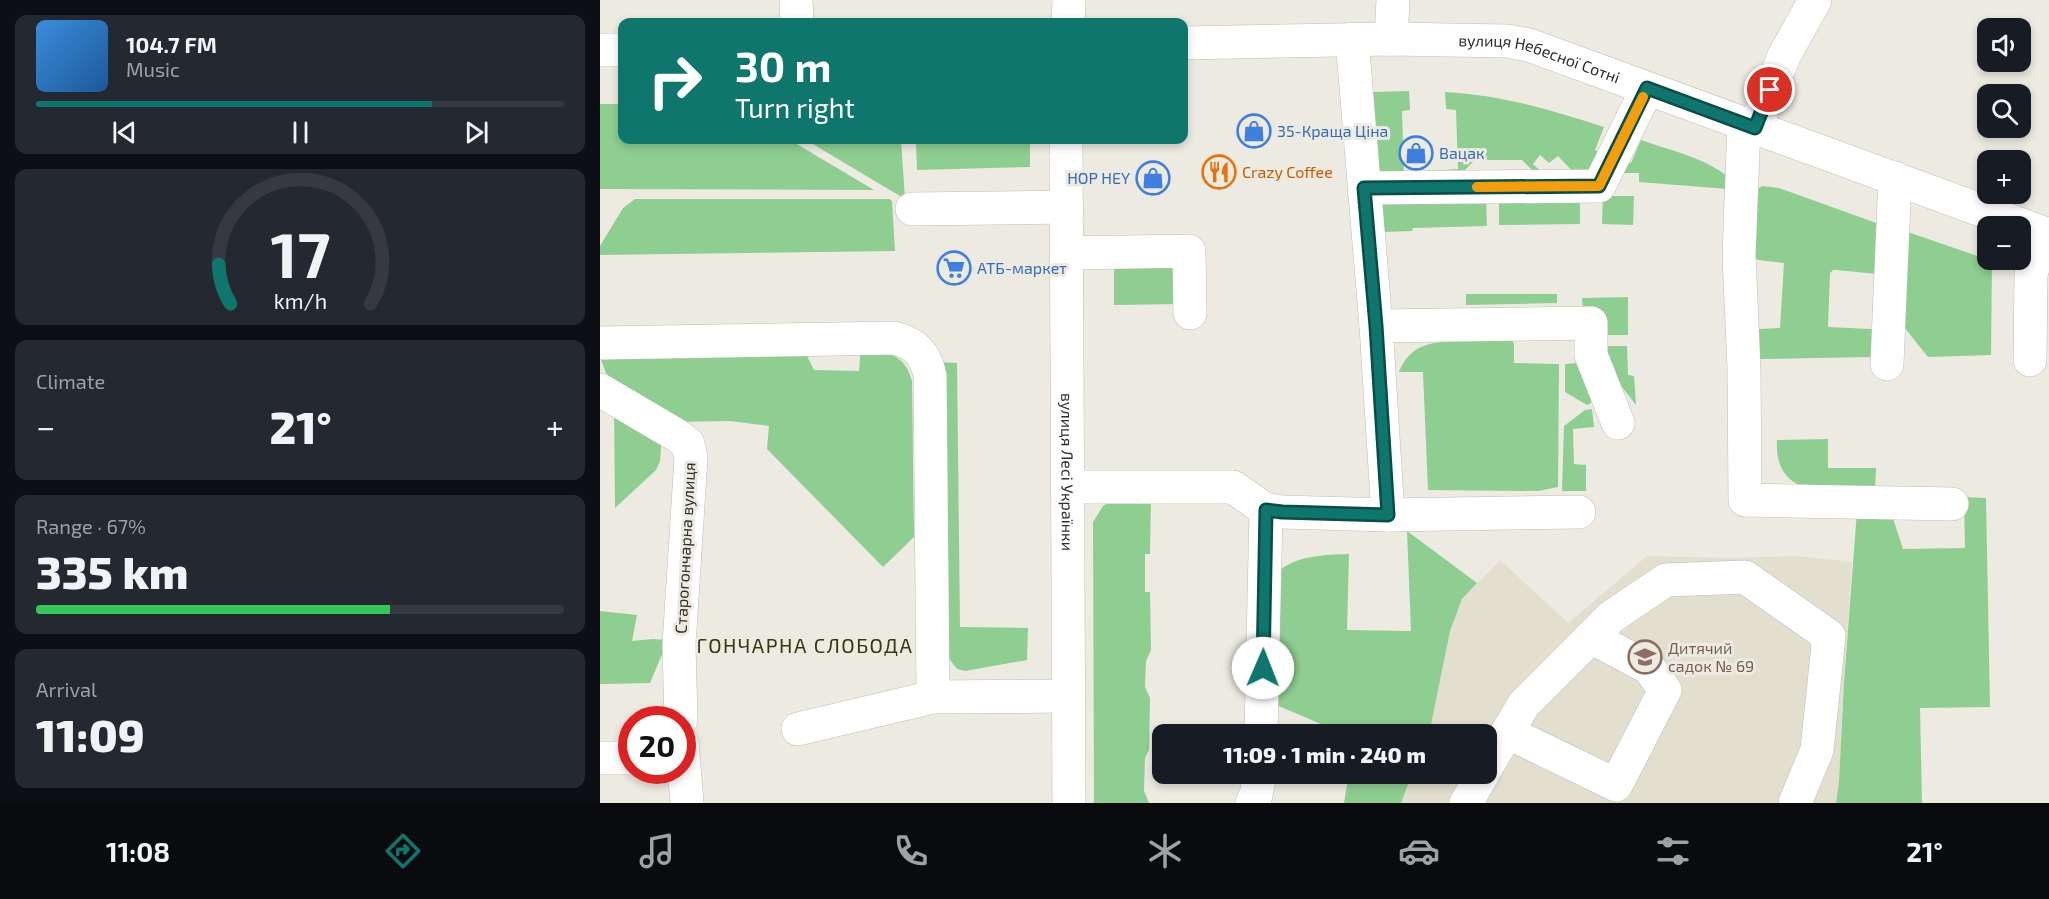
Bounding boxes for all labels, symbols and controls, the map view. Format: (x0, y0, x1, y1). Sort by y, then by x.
map controls (1977, 18, 2031, 270)
button: sound (1977, 18, 2031, 72)
street label: вулиця Небесної Сотні (1458, 30, 1623, 86)
text: 104.7 FM (126, 31, 217, 57)
text: 30 m (735, 40, 831, 90)
icon: right (636, 42, 714, 120)
text: Music (126, 57, 180, 81)
pin (1744, 64, 1795, 115)
icon: arrive (1753, 73, 1786, 106)
button: search (1977, 84, 2031, 138)
text: Turn right (735, 91, 855, 123)
shop icon: 35-Краща Ціна (1236, 113, 1272, 149)
icon: previous (108, 116, 141, 149)
icon: pause (284, 116, 317, 149)
icon: next (460, 116, 493, 149)
place label: 35-Краща Ціна (1277, 121, 1388, 140)
shop icon: Вацак (1398, 135, 1434, 171)
place label: Вацак (1439, 143, 1485, 162)
button: + (1977, 150, 2031, 204)
restaurant icon: Crazy Coffee (1201, 154, 1237, 190)
shop icon: HOP HEY (1135, 160, 1171, 196)
place label: Crazy Coffee (1242, 162, 1333, 181)
place label: HOP HEY (1067, 168, 1130, 187)
text: 17 (270, 216, 330, 291)
button: − (1977, 216, 2031, 270)
supermarket icon: АТБ-маркет (936, 250, 972, 286)
place label: АТБ-маркет (977, 258, 1067, 277)
text: km/h (273, 289, 327, 314)
text: Climate (36, 369, 105, 393)
street label: вулиця Лесі Українки (1057, 393, 1078, 551)
text: 21° (270, 399, 332, 453)
text: − (36, 406, 55, 446)
text: + (546, 406, 564, 446)
street label: Старогончарна вулиця (671, 462, 699, 634)
text: Range · 67% (36, 514, 146, 538)
text: 335 km (36, 544, 189, 598)
district label: ГОНЧАРНА СЛОБОДА (697, 633, 913, 657)
position arrow (1231, 636, 1295, 700)
place label: Дитячий садок № 69 (1668, 638, 1754, 675)
school or university icon: Дитячий садок № 69 (1627, 639, 1663, 675)
text: Arrival (36, 677, 97, 701)
speed limit sign: 20 (618, 706, 696, 784)
text: 11:09 (36, 707, 145, 761)
text: 11:09 · 1 min · 240 m (1223, 741, 1426, 767)
icon: directions (382, 830, 424, 872)
icon: music (636, 830, 678, 872)
icon: phone (890, 830, 932, 872)
icon: climate (1144, 830, 1186, 872)
icon: car (1398, 830, 1440, 872)
icon: filters (1652, 830, 1694, 872)
text: 11:08 (106, 835, 170, 867)
text: 21° (1906, 835, 1943, 867)

